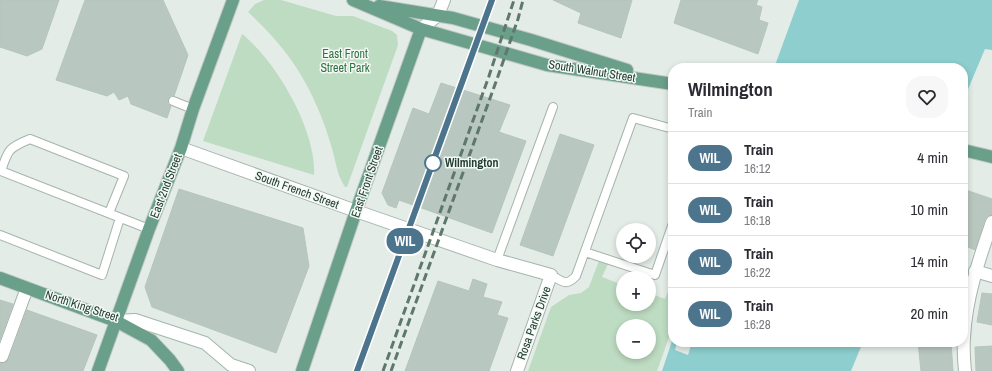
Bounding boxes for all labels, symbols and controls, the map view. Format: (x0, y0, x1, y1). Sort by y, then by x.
park label: East Front Street Park (320, 46, 370, 76)
street label: South Walnut Street (547, 56, 637, 86)
text: Wilmington (688, 76, 773, 102)
button: heart (906, 76, 948, 118)
text: Train (688, 104, 713, 121)
text: Train (744, 139, 773, 160)
street label: East Front Street (347, 144, 387, 220)
text: 4 min (917, 147, 948, 168)
text: WIL (699, 149, 721, 167)
street label: East 2nd Street (146, 151, 186, 221)
marker: Wilmington (424, 154, 442, 172)
place label: Wilmington (445, 155, 498, 171)
text: 16:12 (744, 160, 771, 177)
street label: South French Street (253, 167, 341, 213)
text: Train (744, 191, 773, 212)
text: 10 min (910, 199, 948, 220)
text: WIL (699, 201, 721, 219)
text: 16:18 (744, 212, 771, 229)
map controls (616, 223, 656, 359)
button: locate (616, 223, 656, 263)
line badge: WIL (382, 228, 428, 254)
text: WIL (394, 232, 416, 250)
text: Train (744, 243, 773, 264)
text: 14 min (910, 251, 948, 272)
text: WIL (699, 253, 721, 271)
text: 16:22 (744, 264, 771, 281)
button: + (616, 271, 656, 311)
street label: Rosa Parks Drive (513, 284, 555, 362)
street label: North King Street (43, 287, 121, 325)
text: Train (744, 295, 773, 316)
text: 20 min (910, 303, 948, 324)
text: WIL (699, 305, 721, 323)
text: 16:28 (744, 316, 771, 333)
button: − (616, 319, 656, 359)

